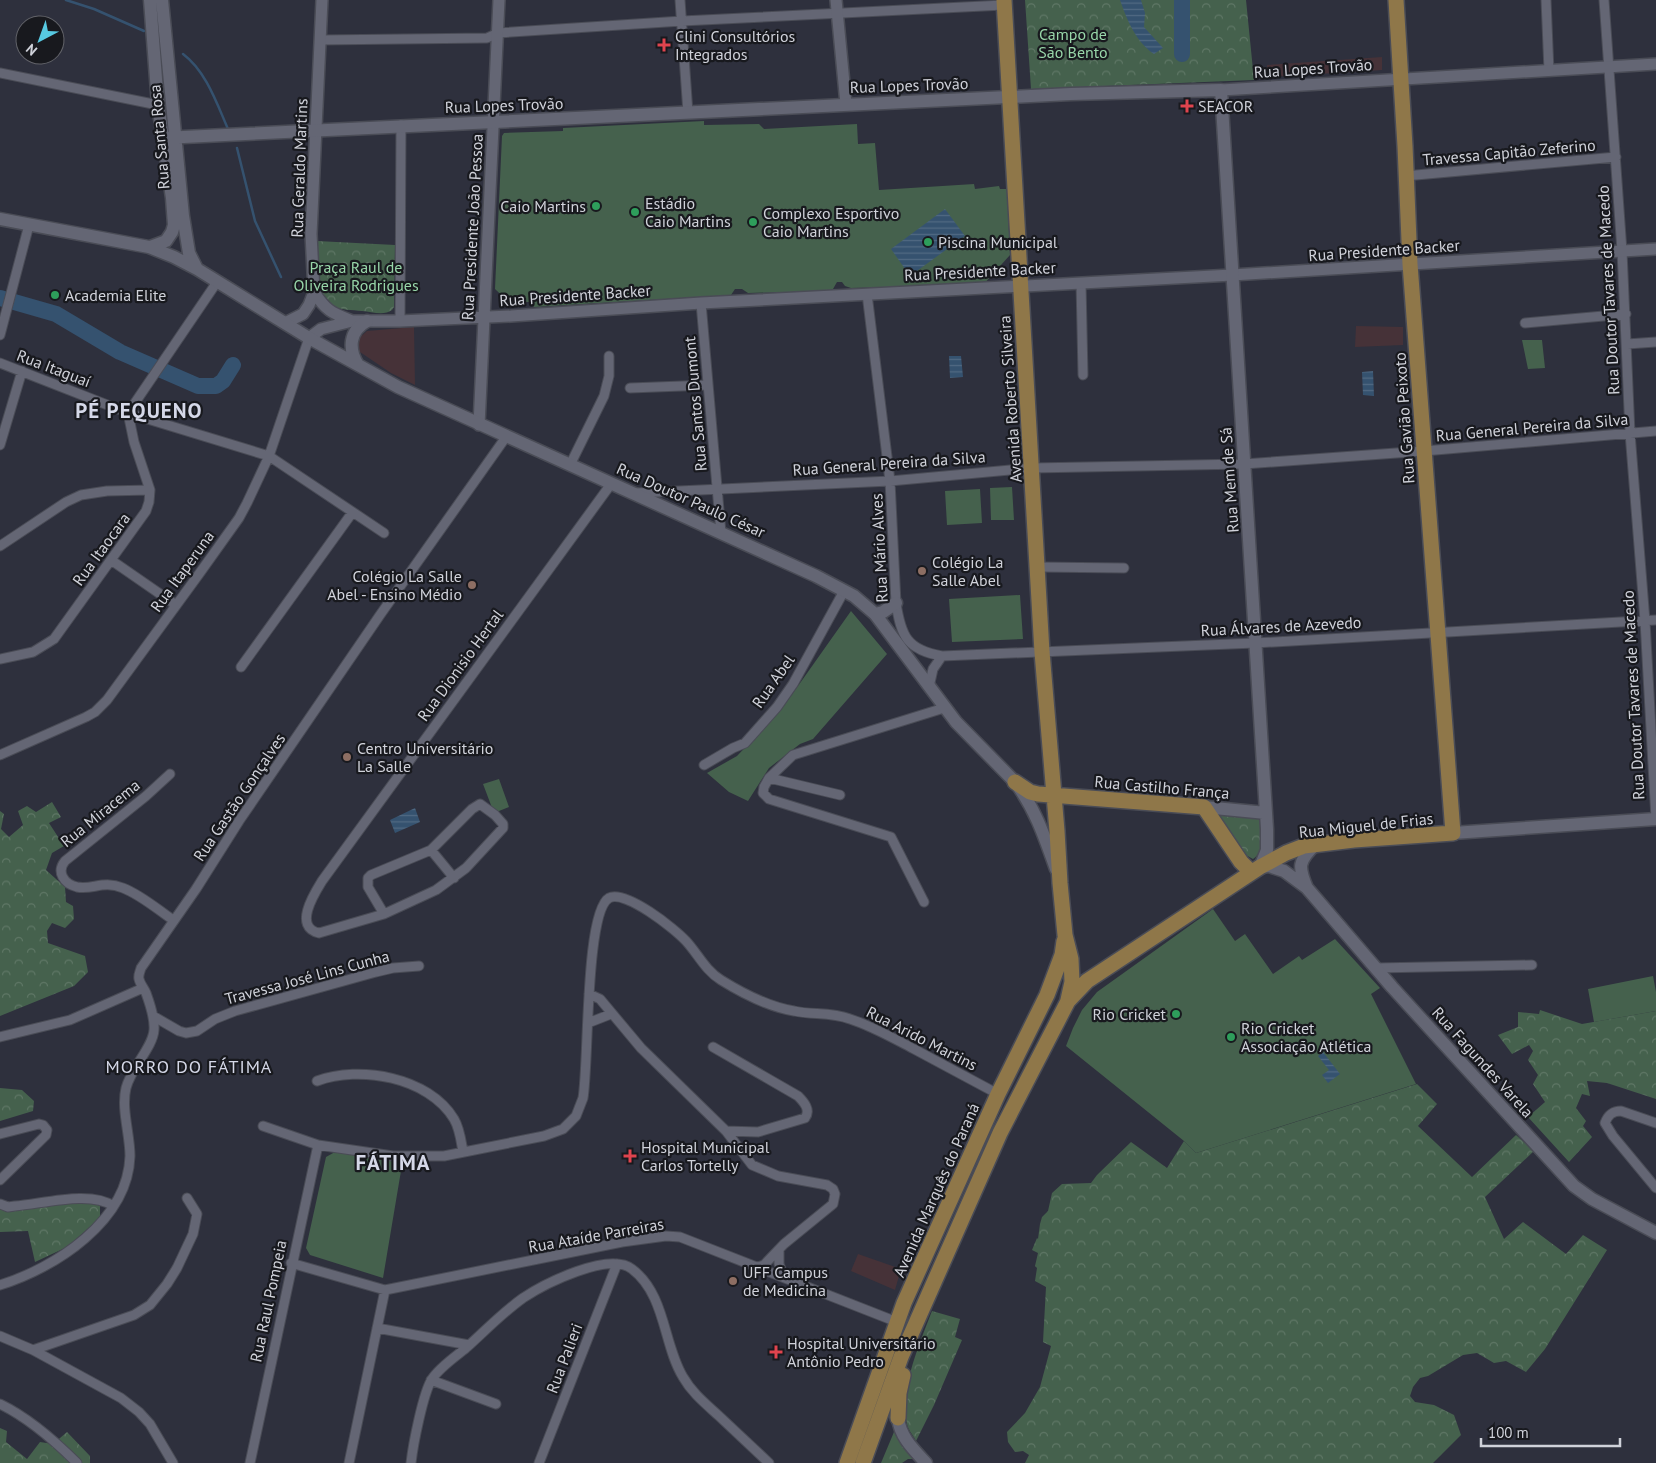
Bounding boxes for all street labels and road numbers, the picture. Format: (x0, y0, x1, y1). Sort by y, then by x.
street label: Rua Lopes Trovão (1253, 54, 1373, 82)
street label: Rua Lopes Trovão (849, 73, 969, 97)
street label: Rua Santa Rosa (144, 84, 174, 190)
street label: Rua Lopes Trovão (444, 93, 564, 117)
street label: Rua Geraldo Martins (287, 98, 311, 238)
street label: Rua Presidente João Pessoa (457, 133, 487, 321)
street label: Travessa Capitão Zeferino (1422, 134, 1596, 170)
street label: Rua Doutor Tavares de Macedo (1593, 185, 1623, 395)
street label: Rua Presidente Backer (1308, 235, 1461, 265)
street label: Rua Presidente Backer (904, 257, 1057, 285)
street label: Rua Presidente Backer (499, 280, 652, 310)
street label: Avenida Roberto Silveira (994, 315, 1026, 483)
street label: Rua Santos Dumont (679, 335, 711, 472)
street label: Rua Itaguaí (14, 345, 94, 391)
street label: Rua Gavião Peixoto (1389, 352, 1419, 484)
street label: Rua General Pereira da Silva (1435, 409, 1629, 445)
street label: Rua Mem de Sá (1215, 427, 1243, 533)
street label: Rua General Pereira da Silva (792, 446, 986, 480)
street label: Rua Doutor Paulo César (614, 458, 769, 542)
street label: Rua Mário Alves (866, 493, 892, 603)
street label: Rua Itaocara (68, 509, 134, 589)
street label: Rua Itaperuna (146, 526, 218, 616)
street label: Rua Doutor Tavares de Macedo (1618, 590, 1648, 800)
street label: Rua Dionisio Hertal (413, 605, 507, 725)
street label: Rua Álvares de Azevedo (1200, 612, 1362, 640)
street label: Rua Abel (747, 650, 799, 712)
street label: Rua Gastão Gonçalves (189, 729, 289, 865)
street label: Rua Castilho França (1094, 771, 1230, 803)
street label: Rua Miracema (56, 775, 144, 851)
street label: Rua Miguel de Frias (1298, 808, 1434, 842)
street label: Travessa José Lins Cunha (223, 945, 391, 1009)
street label: Rua Arido Martins (863, 1001, 981, 1075)
street label: Rua Fagundes Varela (1428, 1003, 1538, 1121)
street label: Avenida Marquês do Paraná (889, 1100, 983, 1280)
street label: Rua Ataíde Parreiras (527, 1213, 666, 1257)
street label: Rua Raul Pompeia (245, 1238, 291, 1364)
street label: Rua Palieri (542, 1320, 586, 1396)

